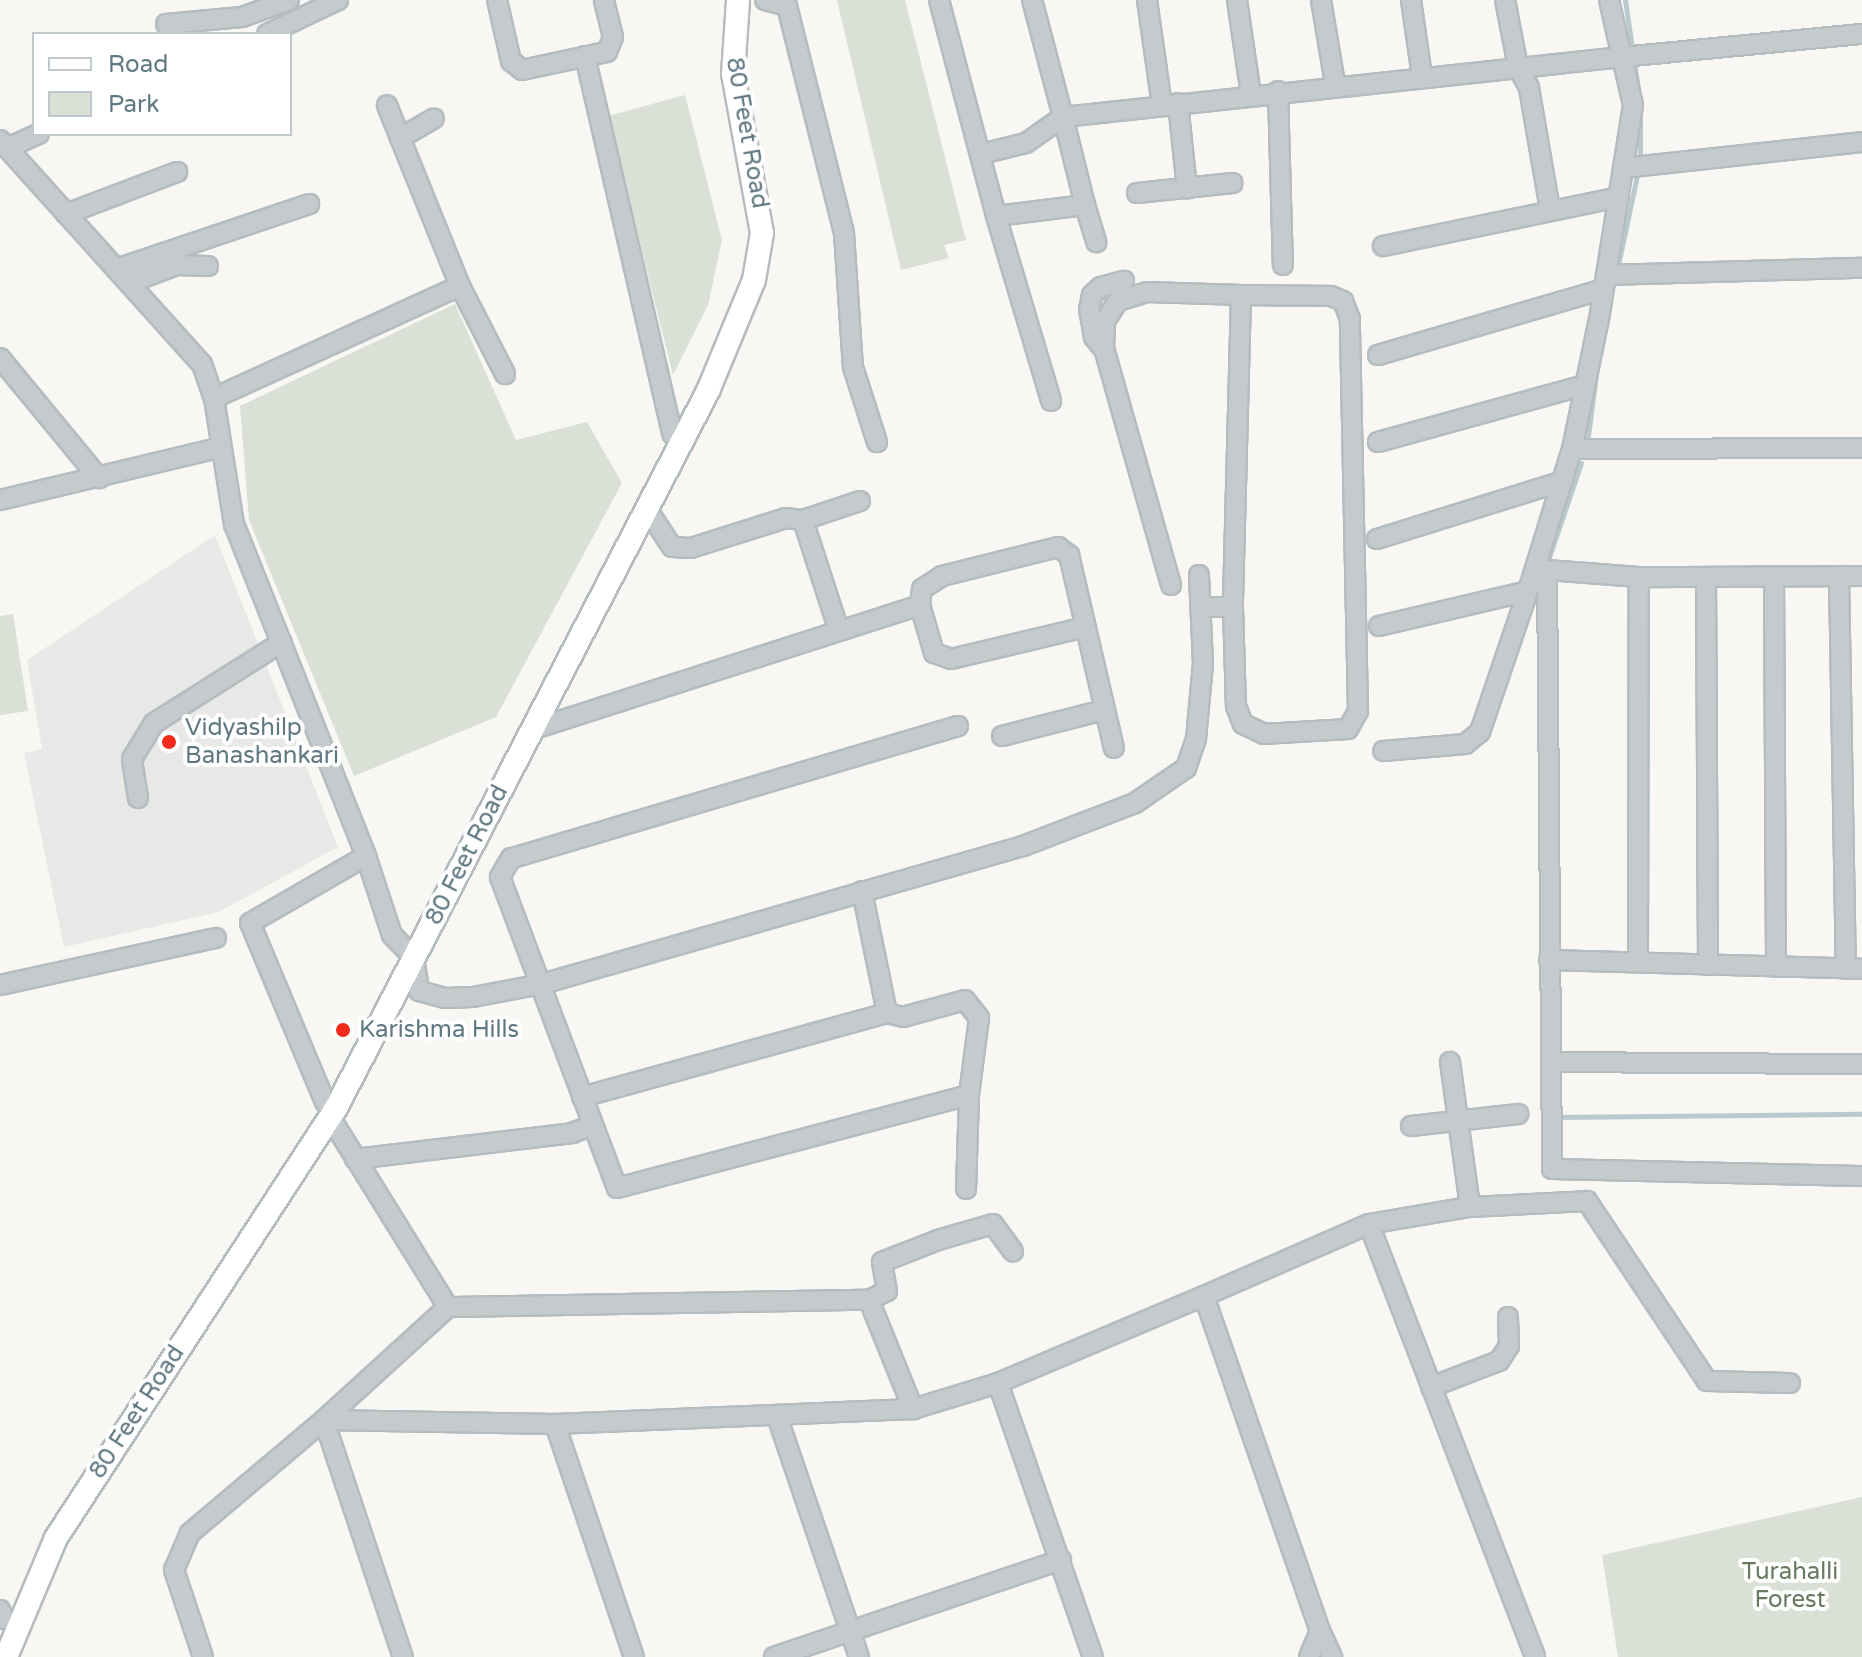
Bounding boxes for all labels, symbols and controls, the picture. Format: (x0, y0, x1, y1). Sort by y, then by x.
legend (32, 32, 292, 136)
text: Road (108, 50, 168, 79)
street label: 80 Feet Road (720, 55, 774, 211)
text: Park (108, 90, 159, 119)
place label: Vidyashilp Banashankari (185, 714, 339, 770)
marker: Vidyashilp Banashankari (160, 733, 178, 751)
street label: 80 Feet Road (419, 780, 515, 930)
place label: Karishma Hills (359, 1016, 519, 1044)
marker: Karishma Hills (334, 1021, 352, 1039)
street label: 80 Feet Road (83, 1340, 191, 1484)
park label: Turahalli Forest (1742, 1558, 1838, 1614)

